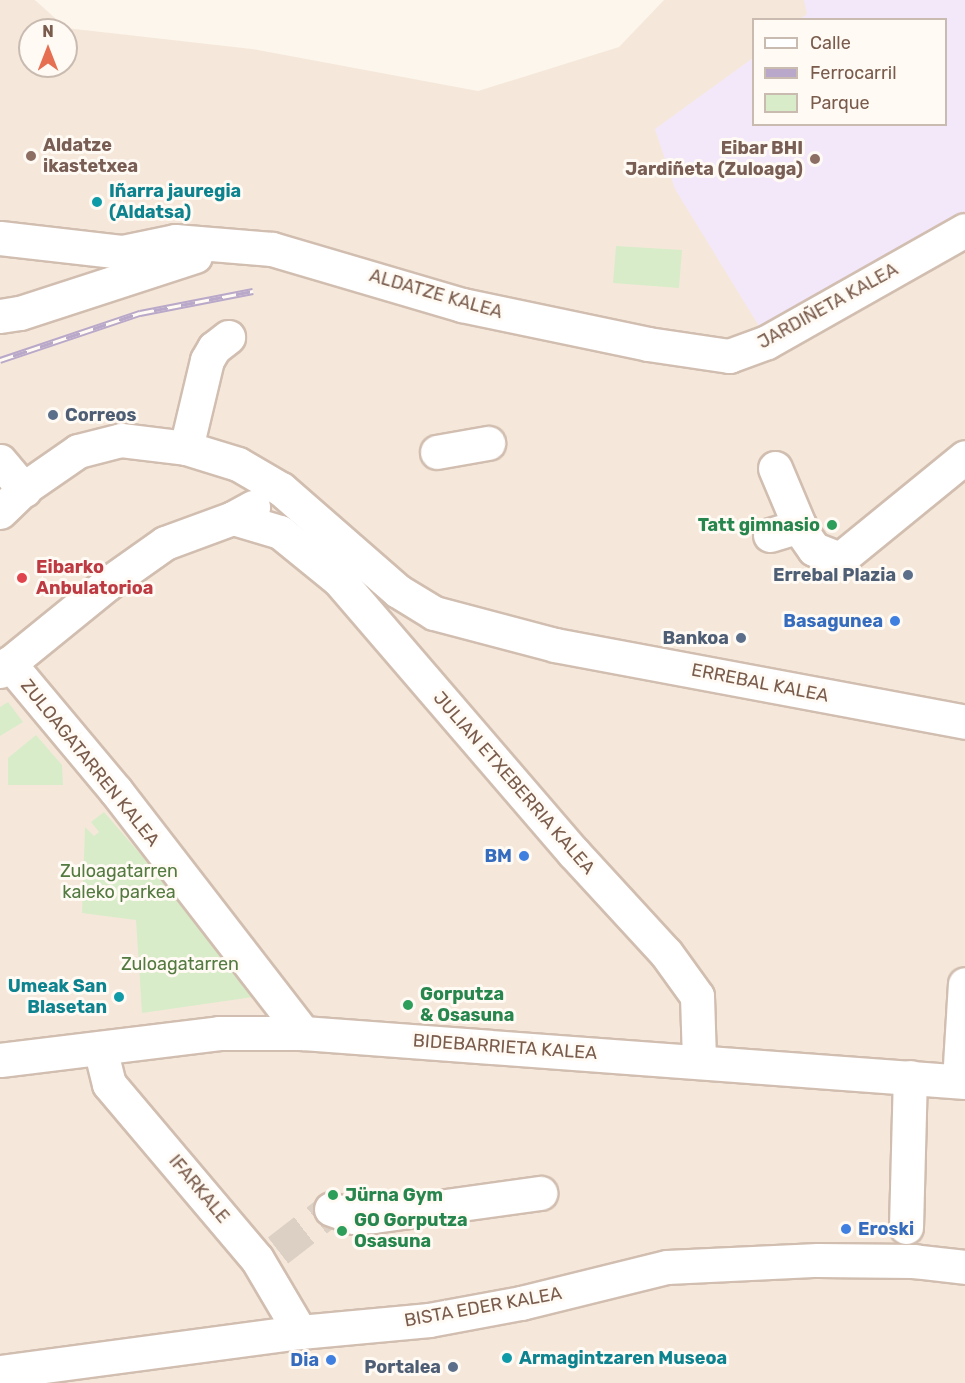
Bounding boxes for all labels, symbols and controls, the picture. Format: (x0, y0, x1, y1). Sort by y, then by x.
north arrow (18, 18, 78, 78)
legend (752, 18, 947, 126)
text: N (42, 22, 54, 41)
text: Calle (810, 32, 851, 54)
text: Ferrocarril (810, 62, 897, 84)
text: Parque (810, 92, 870, 114)
place label: Aldatze ikastetxea (43, 135, 138, 178)
place label: Eibar BHI Jardiñeta (Zuloaga) (625, 138, 803, 180)
marker: Aldatze ikastetxea (24, 149, 38, 163)
marker: Eibar BHI Jardiñeta (Zuloaga) (808, 152, 822, 166)
place label: Iñarra jauregia (Aldatsa) (109, 181, 241, 224)
marker: Iñarra jauregia (Aldatsa) (90, 195, 104, 209)
street label: JARDIÑETA KALEA (754, 258, 902, 354)
street label: ALDATZE KALEA (367, 265, 505, 323)
place label: Correos (65, 404, 137, 426)
marker: Correos (46, 408, 60, 422)
place label: Tatt gimnasio (698, 514, 820, 536)
marker: Tatt gimnasio (825, 518, 839, 532)
place label: Eibarko Anbulatorioa (36, 557, 153, 600)
place label: Errebal Plazia (773, 564, 896, 586)
marker: Errebal Plazia (901, 568, 915, 582)
marker: Eibarko Anbulatorioa (13, 569, 31, 587)
place label: Basagunea (783, 610, 883, 632)
marker: Basagunea (888, 614, 902, 628)
place label: Bankoa (662, 627, 729, 649)
marker: Bankoa (734, 631, 748, 645)
street label: ERREBAL KALEA (689, 659, 831, 707)
street label: ZULOAGATARREN KALEA (16, 675, 164, 851)
street label: JULIAN ETXEBERRIA KALEA (429, 687, 599, 879)
place label: BM (484, 845, 512, 867)
marker: BM (517, 849, 531, 863)
park label: Zuloagatarren kaleko parkea (60, 861, 178, 904)
park label: Zuloagatarren (121, 953, 239, 975)
place label: Umeak San Blasetan (8, 976, 107, 1018)
place label: Gorputza & Osasuna (420, 984, 514, 1026)
marker: Umeak San Blasetan (112, 990, 126, 1004)
marker: Gorputza & Osasuna (401, 998, 415, 1012)
street label: BIDEBARRIETA KALEA (412, 1030, 598, 1064)
street label: IFARKALE (164, 1150, 234, 1228)
place label: Jürna Gym (345, 1184, 443, 1206)
marker: Jürna Gym (326, 1188, 340, 1202)
place label: GO Gorputza Osasuna (354, 1210, 468, 1252)
place label: Eroski (858, 1218, 914, 1240)
marker: Eroski (839, 1222, 853, 1236)
marker: GO Gorputza Osasuna (335, 1224, 349, 1238)
street label: BISTA EDER KALEA (402, 1282, 564, 1332)
place label: Armagintzaren Museoa (519, 1347, 727, 1369)
place label: Dia (290, 1349, 319, 1371)
marker: Armagintzaren Museoa (500, 1351, 514, 1365)
marker: Dia (324, 1353, 338, 1367)
place label: Portalea (364, 1356, 441, 1378)
marker: Portalea (446, 1360, 460, 1374)

